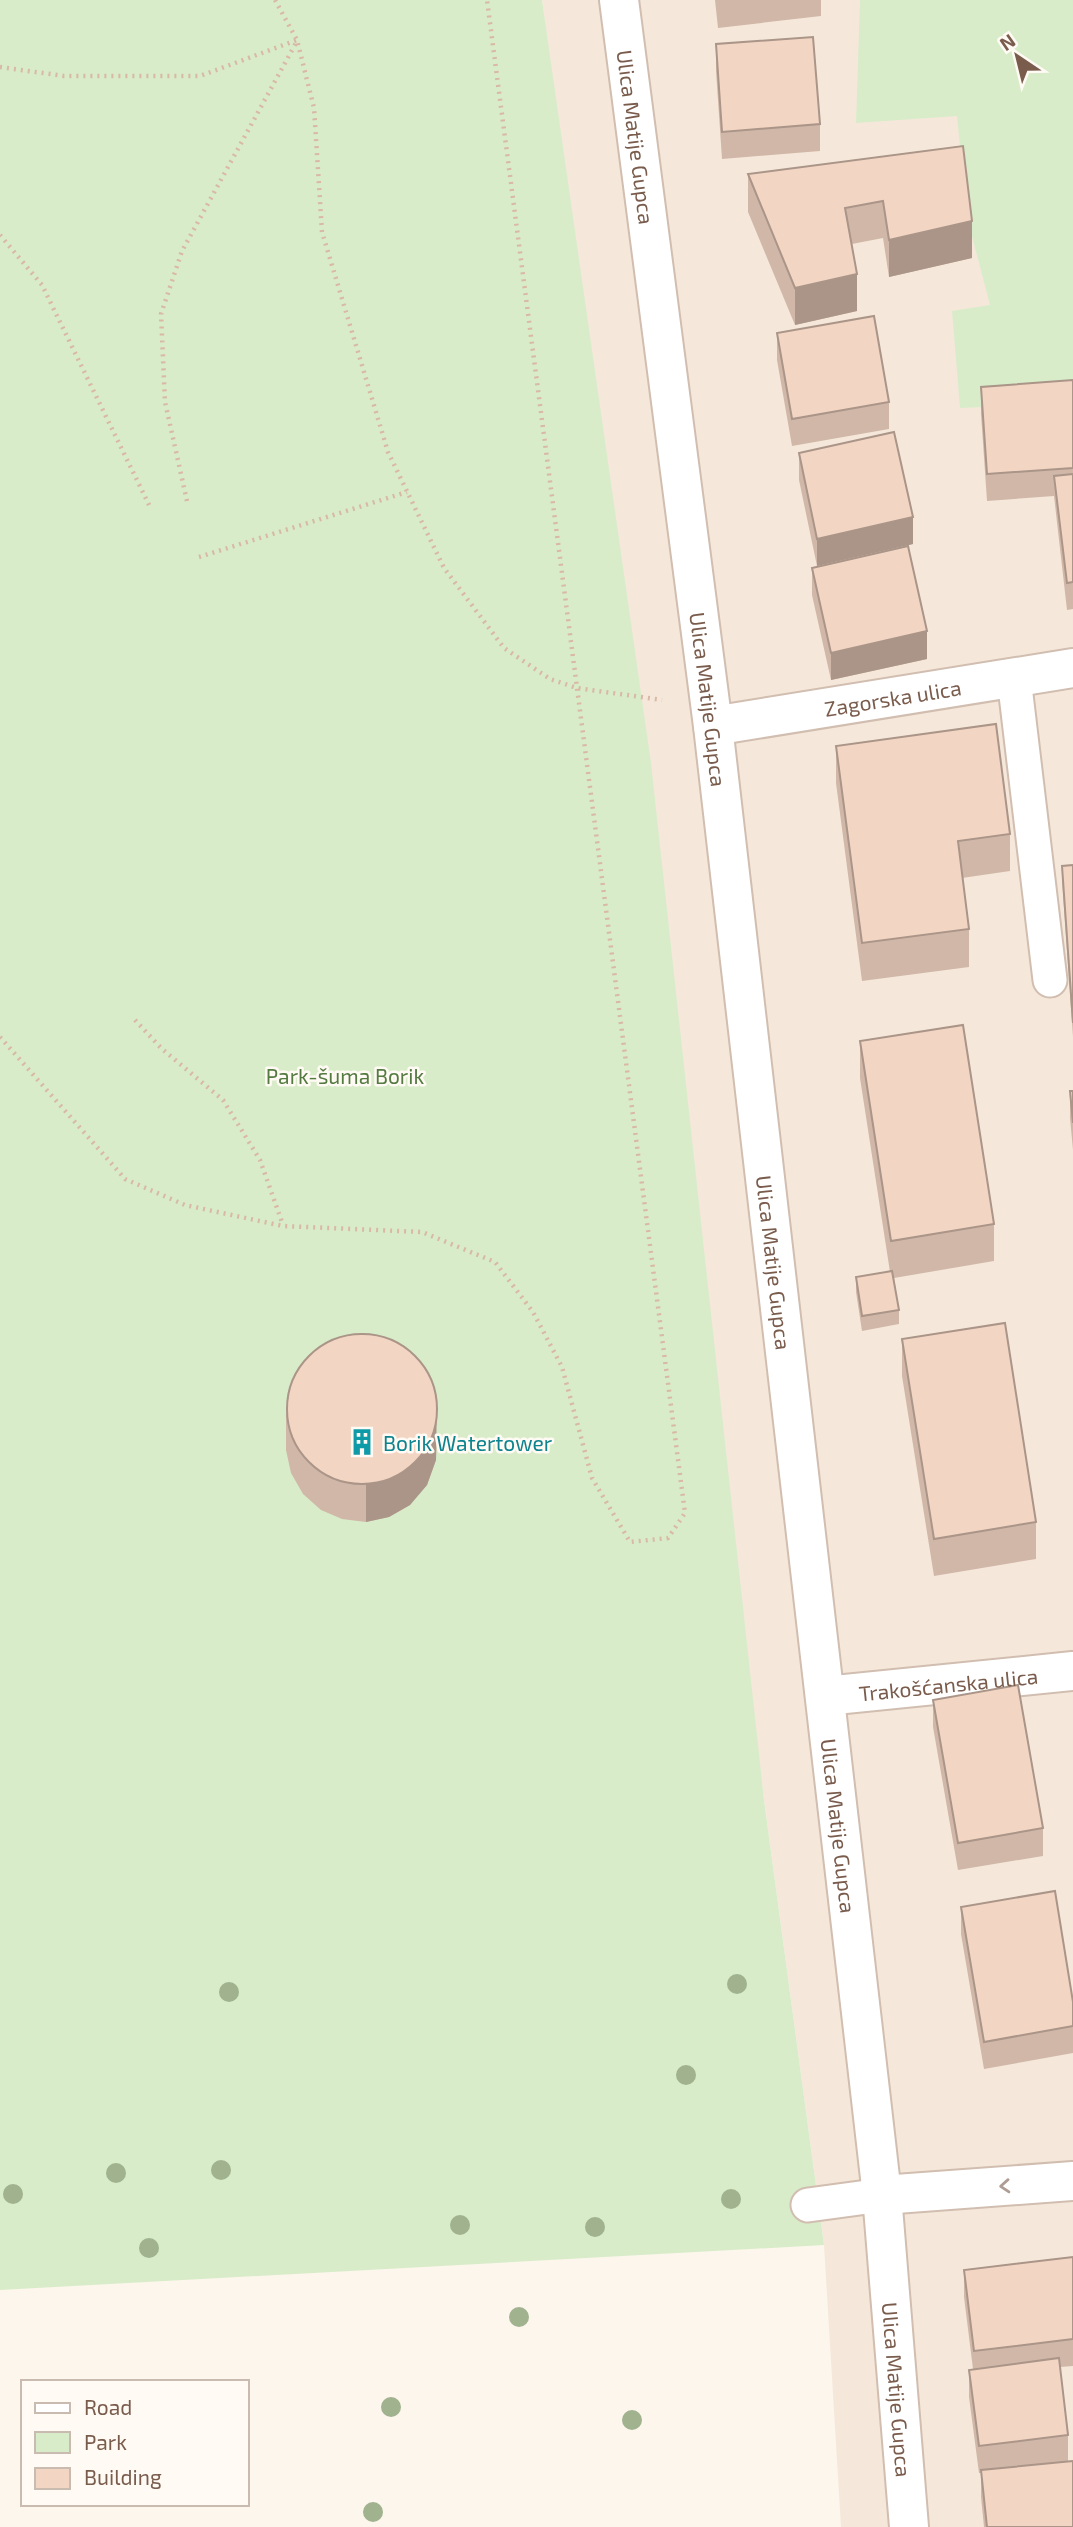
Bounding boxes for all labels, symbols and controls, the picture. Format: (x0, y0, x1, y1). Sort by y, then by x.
north arrow (982, 21, 1052, 91)
text: N (995, 28, 1019, 55)
street label: Ulica Matije Gupca (613, 48, 660, 226)
street label: Ulica Matije Gupca (686, 611, 732, 788)
street label: Zagorska ulica (822, 674, 963, 720)
park label: Park-šuma Borik (266, 1063, 424, 1088)
street label: Ulica Matije Gupca (752, 1174, 797, 1351)
building icon: Borik Watertower (347, 1427, 377, 1457)
place label: Borik Watertower (383, 1430, 553, 1455)
street label: Trakošćanska ulica (858, 1662, 1039, 1705)
street label: Ulica Matije Gupca (817, 1737, 862, 1914)
one-way arrow (999, 2178, 1010, 2193)
street label: Ulica Matije Gupca (878, 2301, 917, 2478)
legend (21, 2380, 248, 2506)
text: Road (84, 2394, 132, 2419)
text: Park (84, 2429, 127, 2454)
text: Building (84, 2464, 162, 2489)

